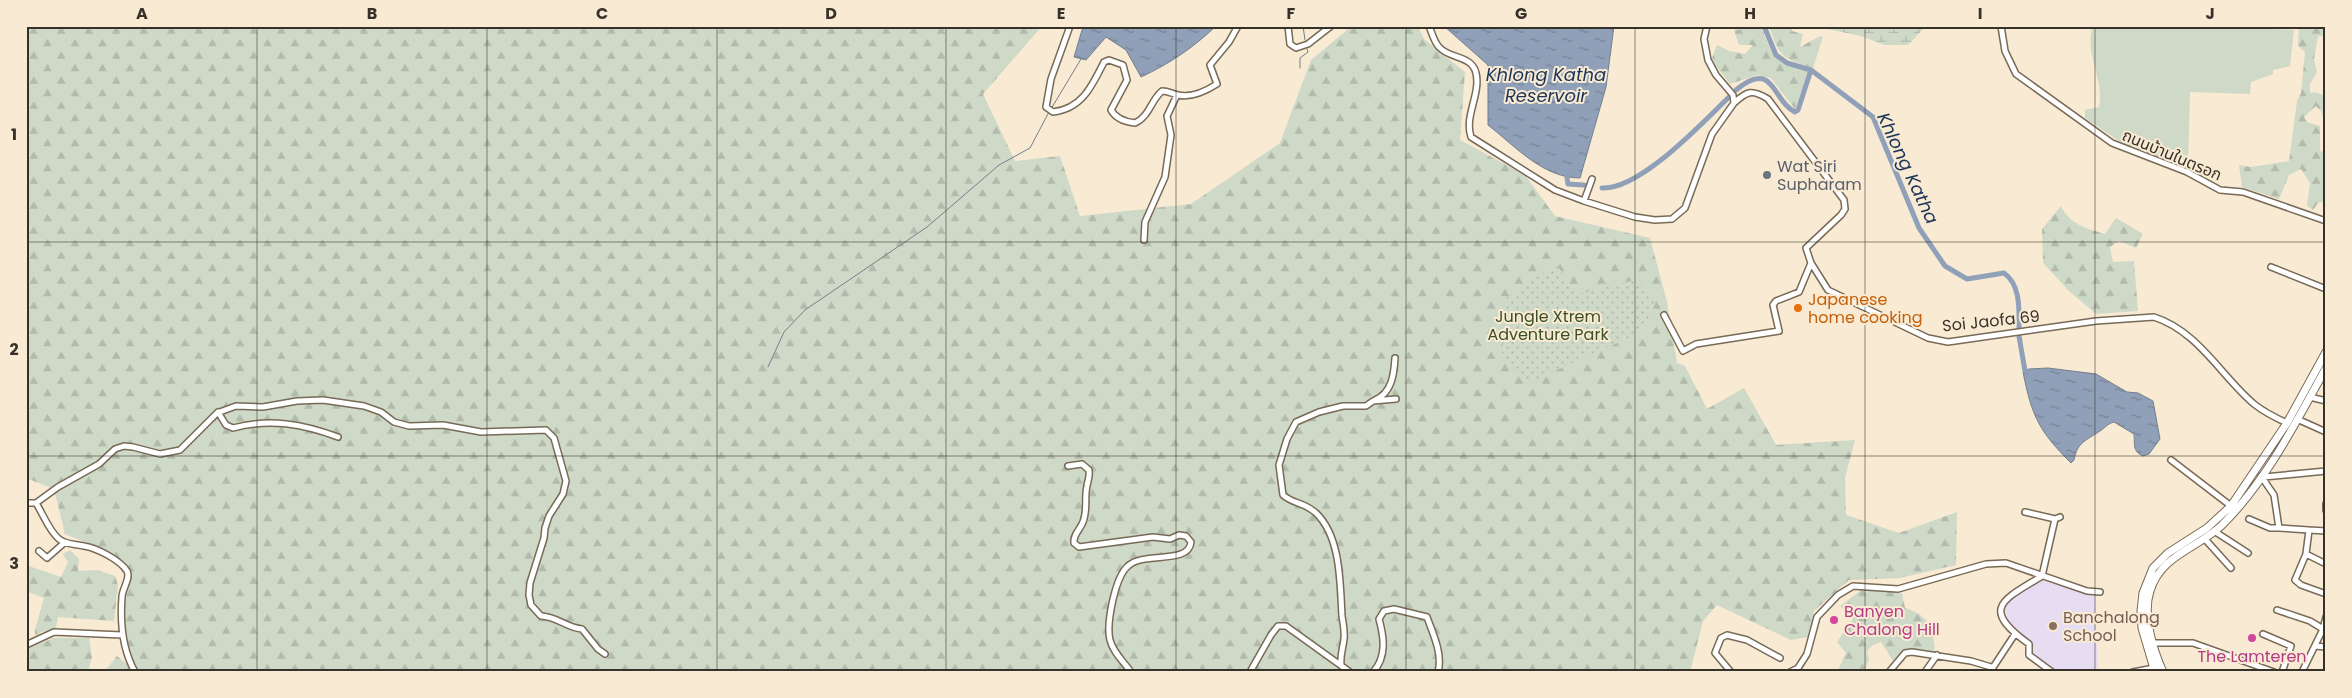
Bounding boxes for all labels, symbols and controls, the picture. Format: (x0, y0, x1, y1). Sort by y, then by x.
text: A (136, 2, 148, 25)
text: B (367, 2, 377, 25)
text: C (596, 2, 608, 25)
text: D (825, 2, 837, 25)
text: E (1057, 2, 1065, 25)
text: F (1287, 2, 1296, 25)
text: G (1515, 2, 1527, 25)
text: H (1744, 2, 1756, 25)
text: I (1978, 2, 1982, 25)
text: J (2205, 2, 2215, 25)
water label: Khlong Katha Reservoir (1486, 62, 1606, 108)
water label: Khlong Katha (1871, 108, 1945, 228)
text: 1 (11, 123, 17, 146)
street label: ถนนบ้านในตรอก (2119, 124, 2225, 186)
place label: Wat Siri Supharam (1777, 155, 1862, 196)
marker: Wat Siri Supharam (1761, 169, 1773, 181)
place label: Japanese home cooking (1808, 288, 1923, 329)
marker: Japanese home cooking (1792, 302, 1804, 314)
street label: Soi Jaofa 69 (1941, 304, 2041, 338)
park label: Jungle Xtrem Adventure Park (1487, 305, 1609, 346)
text: 2 (9, 338, 19, 361)
text: 3 (9, 552, 19, 575)
place label: Banyen Chalong Hill (1844, 600, 1940, 641)
place label: Banchalong School (2063, 606, 2160, 647)
marker: Banyen Chalong Hill (1828, 614, 1840, 626)
marker: Banchalong School (2047, 620, 2059, 632)
marker: The Lamteren (2246, 632, 2258, 644)
place label: The Lamteren (2197, 645, 2307, 668)

